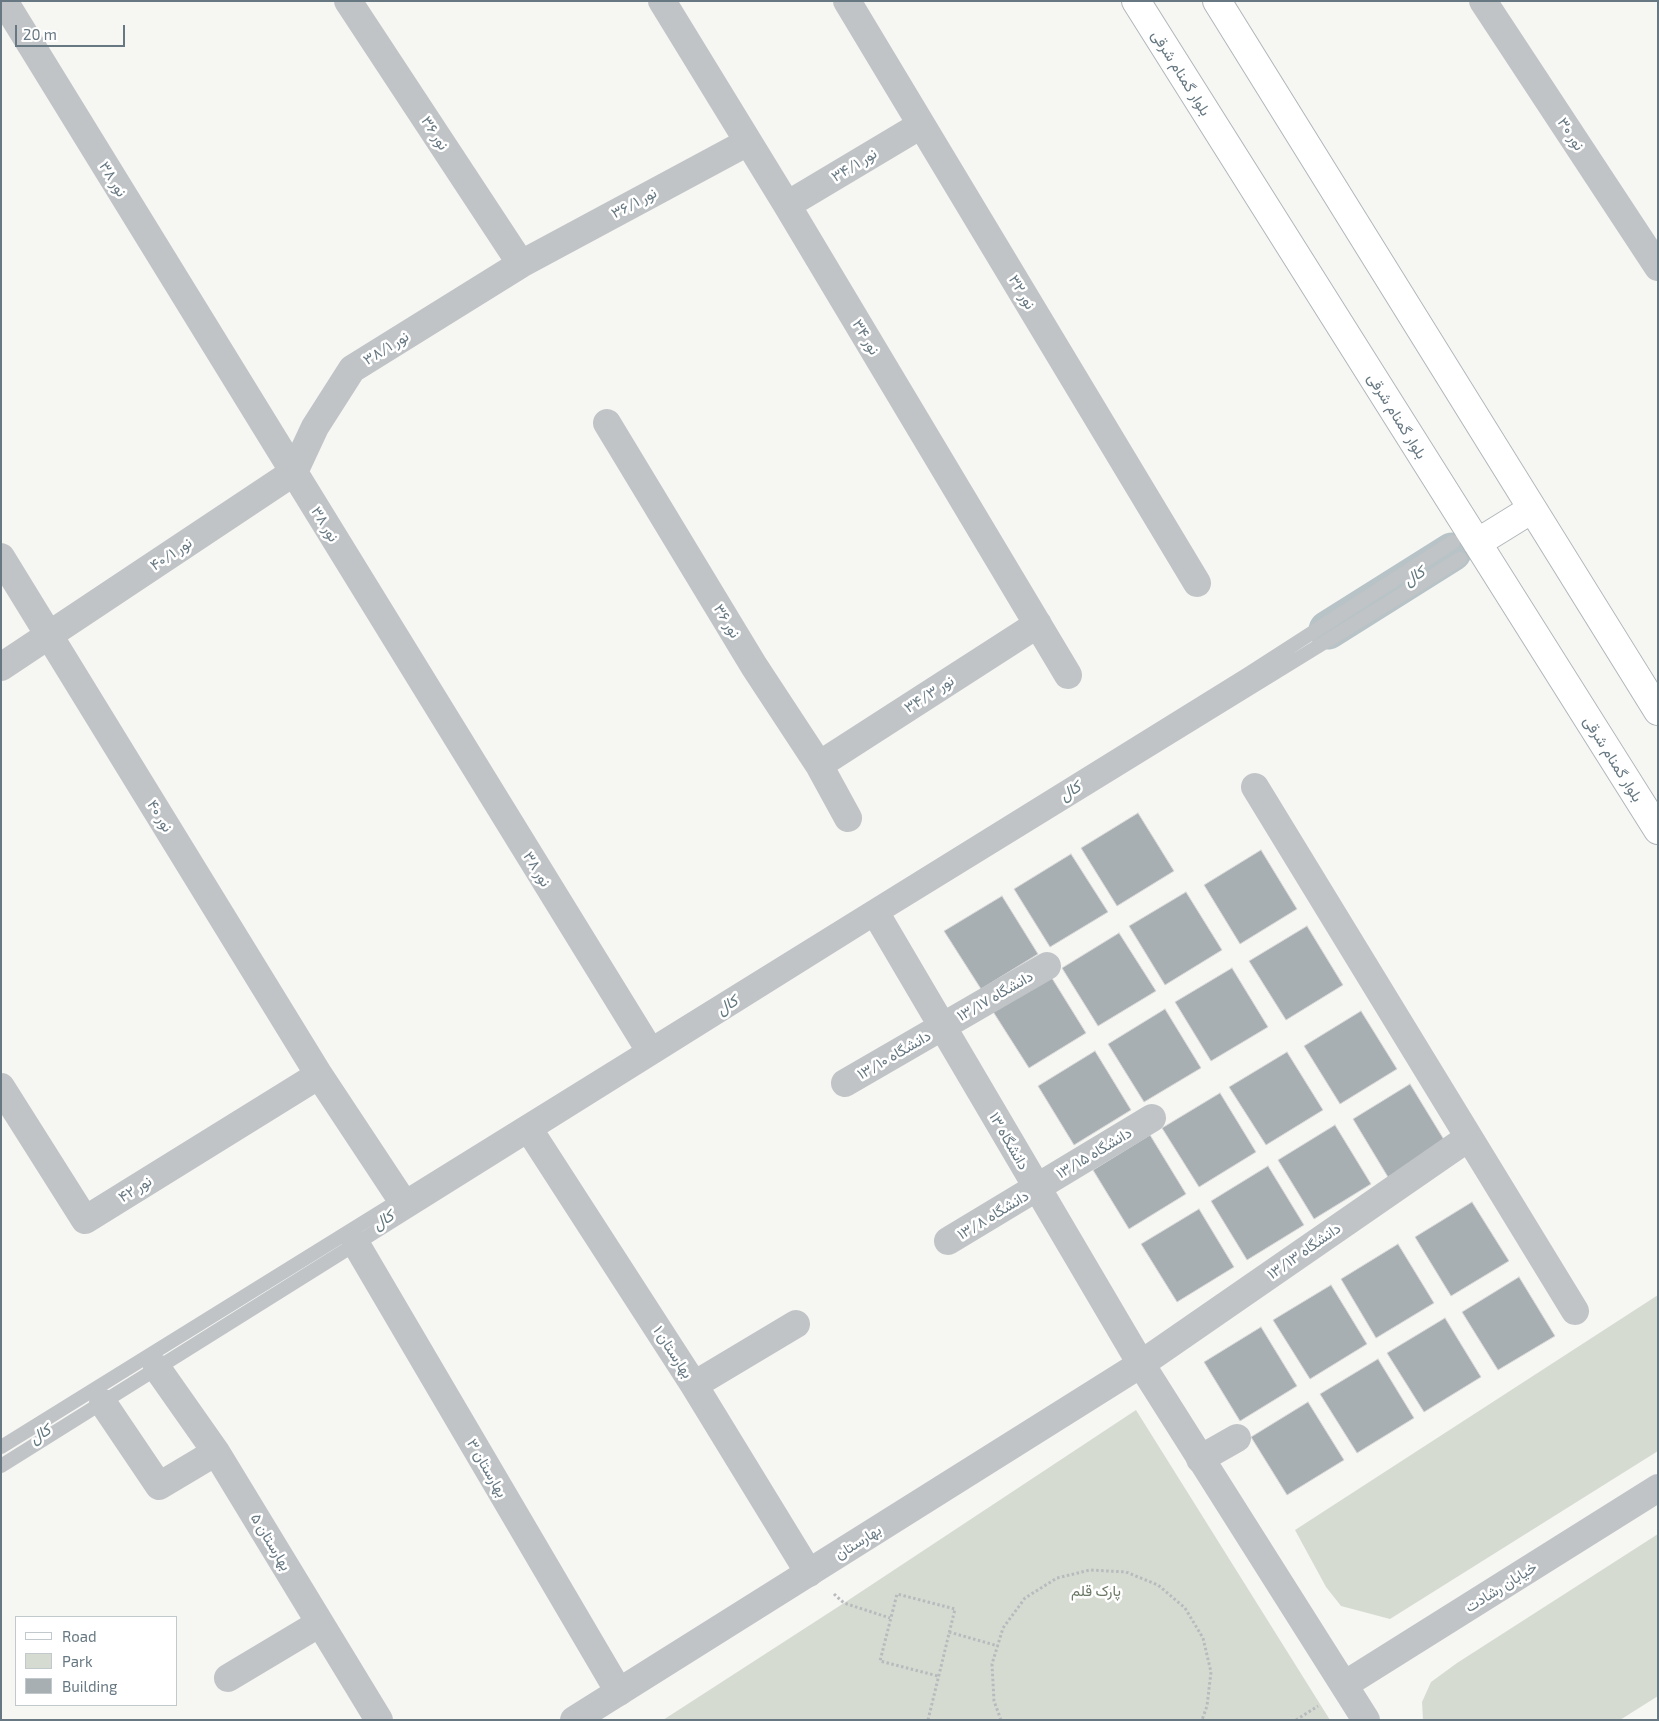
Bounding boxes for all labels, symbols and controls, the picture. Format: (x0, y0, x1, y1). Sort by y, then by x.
scale bar (18, 15, 128, 47)
text: 20 m (23, 25, 57, 43)
street label: بلوار گمنام شرقی (1148, 27, 1214, 119)
street label: نور ۳۶ (417, 113, 453, 153)
street label: نور ۳۰ (1554, 114, 1588, 154)
street label: نور ۳۴/۱ (828, 144, 880, 186)
street label: نور ۳۸ (95, 158, 131, 200)
street label: نور ۳۶/۱ (608, 184, 660, 222)
street label: نور ۳۲ (1005, 271, 1039, 313)
street label: نور ۳۴ (849, 316, 883, 358)
street label: نور ۳۸/۱ (360, 327, 412, 369)
street label: بلوار گمنام شرقی (1364, 370, 1430, 462)
street label: نور ۳۸ (307, 503, 343, 545)
street label: نور ۴۰/۱ (147, 534, 195, 574)
water label: کال (1400, 562, 1428, 590)
street label: نور ۳۶ (710, 601, 744, 641)
street label: نور ۳۴/۳ (901, 671, 957, 717)
street label: بلوار گمنام شرقی (1580, 713, 1646, 805)
water label: کال (1056, 777, 1084, 805)
street label: نور ۴۰ (143, 797, 177, 835)
street label: نور ۳۸ (519, 848, 555, 890)
street label: دانشگاه ۱۳/۱۷ (954, 967, 1036, 1025)
water label: کال (713, 991, 741, 1019)
street label: دانشگاه ۱۳/۱۰ (854, 1027, 934, 1083)
street label: دانشگاه ۱۳ (985, 1109, 1033, 1173)
street label: دانشگاه ۱۳/۱۵ (1053, 1123, 1135, 1183)
street label: نور ۴۲ (115, 1172, 155, 1206)
street label: دانشگاه ۱۳/۸ (954, 1187, 1032, 1243)
water label: کال (369, 1206, 397, 1234)
street label: دانشگاه ۱۳/۱۳ (1264, 1219, 1344, 1283)
street label: بهارستان ۱ (649, 1322, 697, 1382)
water label: کال (26, 1420, 54, 1448)
street label: بهارستان ۳ (463, 1436, 511, 1500)
street label: بهارستان ۵ (247, 1510, 295, 1574)
street label: بهارستان (831, 1521, 885, 1563)
street label: خیابان رشادت (1462, 1558, 1540, 1616)
park label: پارک قلم (1071, 1582, 1121, 1600)
legend (15, 1616, 178, 1706)
text: Road (62, 1627, 97, 1645)
text: Park (62, 1652, 93, 1670)
text: Building (62, 1677, 117, 1695)

